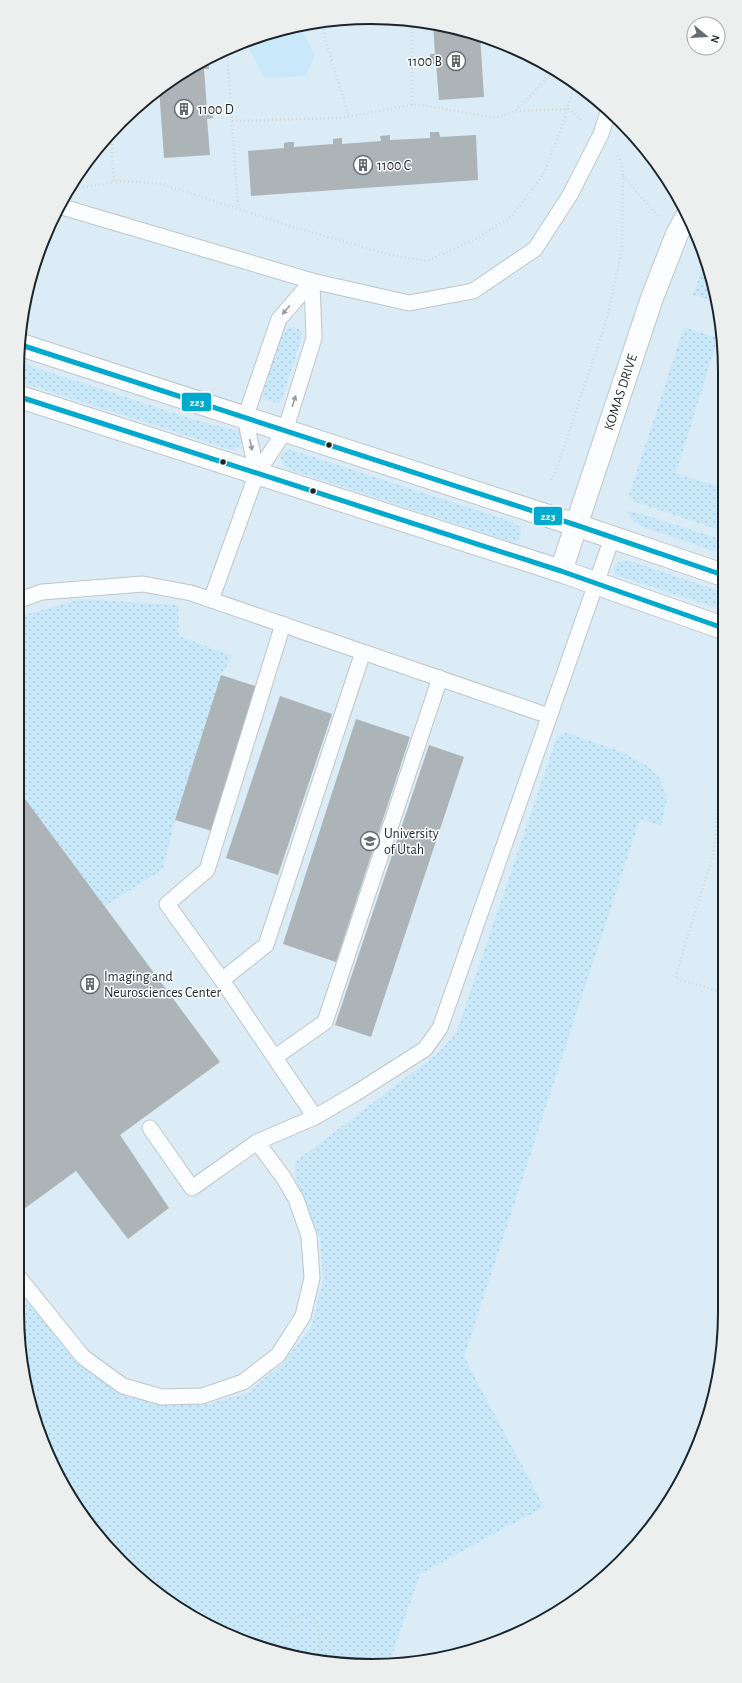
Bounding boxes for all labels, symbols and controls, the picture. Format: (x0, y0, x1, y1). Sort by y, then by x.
north arrow (686, 16, 726, 56)
text: N (709, 34, 721, 44)
building icon: 1100 B (445, 50, 467, 72)
place label: 1100 B (408, 55, 442, 69)
building icon: 1100 D (173, 98, 195, 120)
place label: 1100 D (198, 103, 234, 117)
building icon: 1100 C (352, 154, 374, 176)
place label: 1100 C (377, 159, 411, 173)
one-way arrow (282, 305, 291, 315)
street label: KOMAS DRIVE (602, 352, 640, 432)
line badge: 223 (181, 392, 212, 412)
one-way arrow (291, 395, 297, 407)
text: 223 (189, 397, 205, 408)
one-way arrow (249, 439, 255, 451)
unlabelled marker (324, 440, 334, 450)
unlabelled marker (218, 457, 228, 467)
unlabelled marker (308, 486, 318, 496)
line badge: 223 (533, 506, 563, 526)
text: 223 (540, 511, 556, 522)
place label: University of Utah (384, 827, 439, 857)
school or university icon: University of Utah (359, 830, 381, 852)
place label: Imaging and Neurosciences Center (104, 970, 221, 1000)
building icon: Imaging and Neurosciences Center (79, 973, 101, 995)

